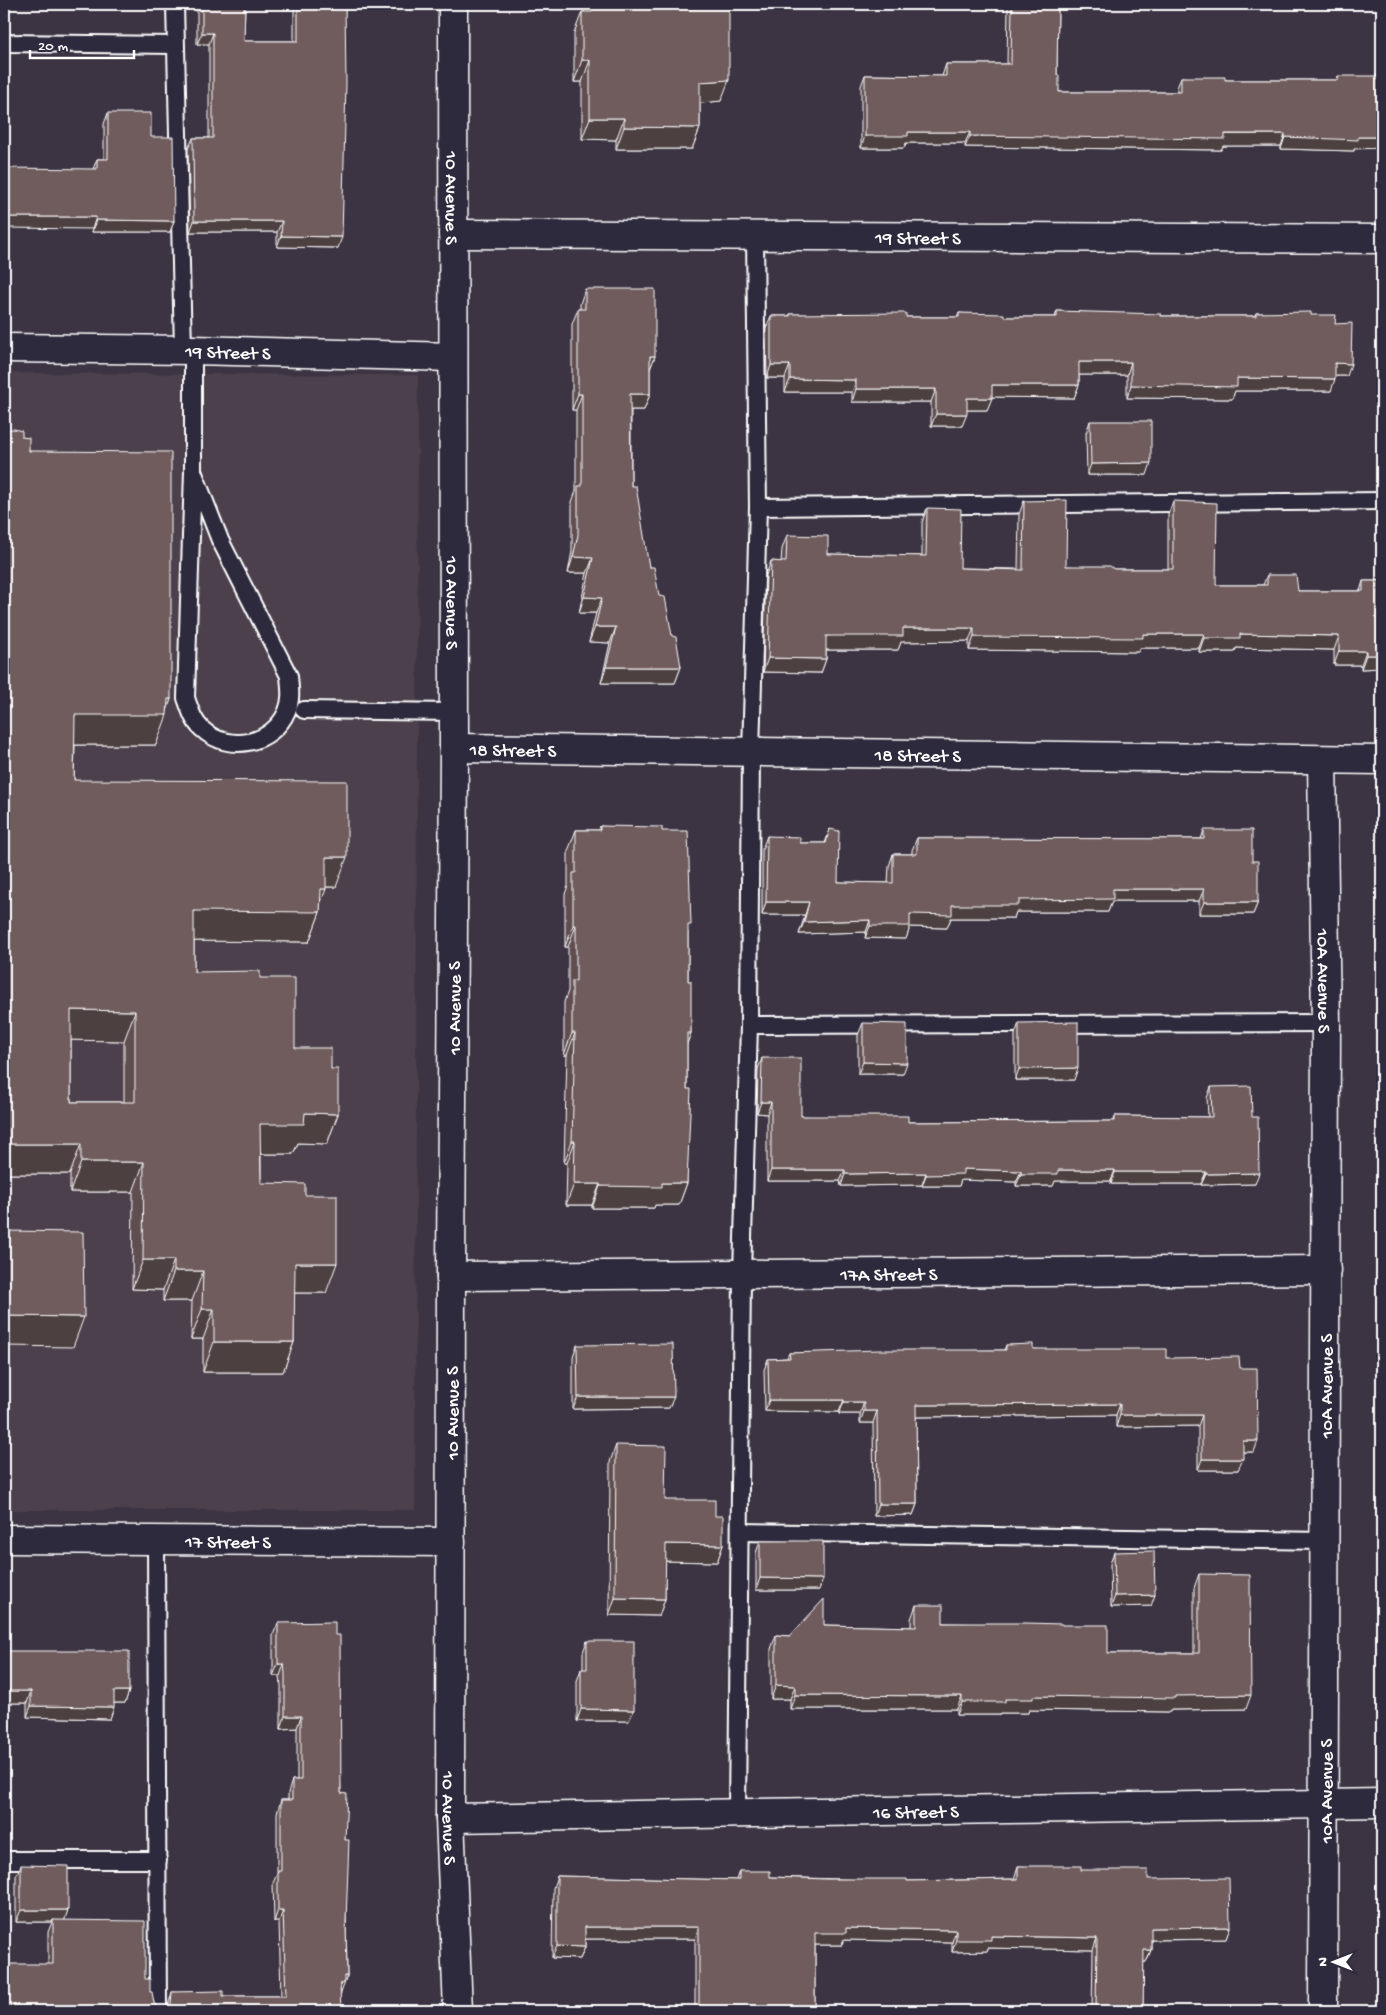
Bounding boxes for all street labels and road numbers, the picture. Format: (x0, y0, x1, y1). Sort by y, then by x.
street label: 10 Avenue S (438, 150, 461, 245)
street label: 19 Street S (874, 228, 961, 252)
street label: 19 Street S (184, 342, 271, 367)
street label: 10 Avenue S (439, 555, 462, 650)
street label: 18 Street S (468, 740, 557, 764)
street label: 18 Street S (873, 745, 962, 770)
street label: 10A Avenue S (1310, 927, 1334, 1034)
street label: 10 Avenue S (445, 961, 468, 1056)
street label: 17A Street S (839, 1265, 938, 1288)
street label: 10A Avenue S (1317, 1334, 1340, 1439)
street label: 10 Avenue S (443, 1366, 466, 1461)
street label: 17 Street S (184, 1532, 271, 1556)
street label: 10A Avenue S (1317, 1739, 1340, 1844)
street label: 10 Avenue S (435, 1770, 460, 1865)
street label: 16 Street S (872, 1802, 959, 1826)

